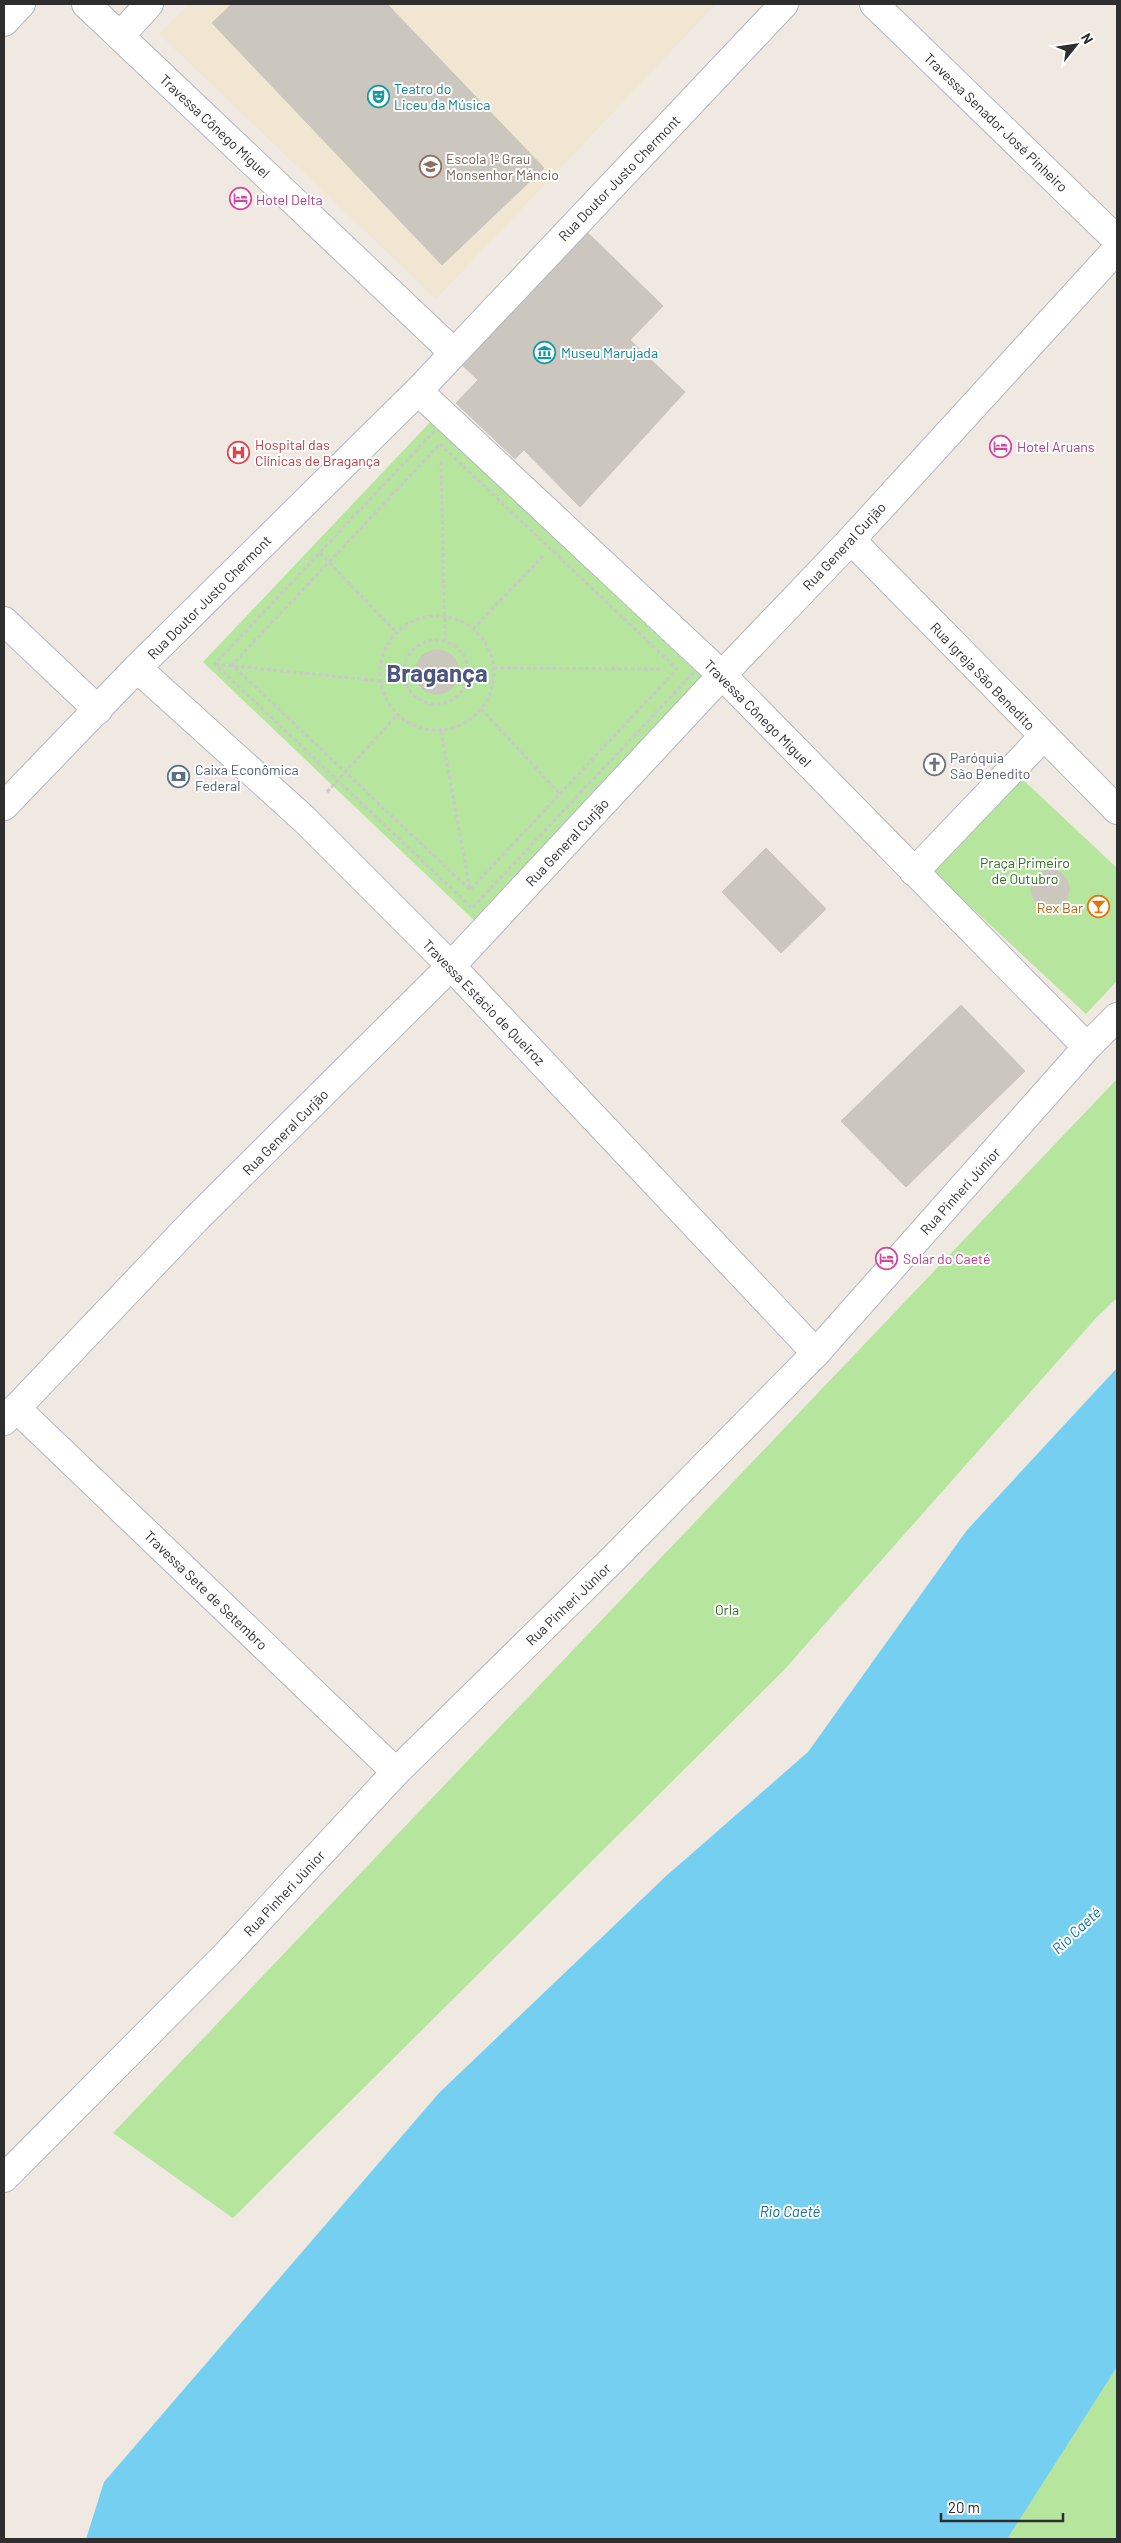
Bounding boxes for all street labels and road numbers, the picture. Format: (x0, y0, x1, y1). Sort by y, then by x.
street label: Travessa Senador José Pinheiro (921, 49, 1071, 195)
street label: Travessa Cônego Miguel (156, 71, 274, 181)
street label: Rua Doutor Justo Chermont (554, 112, 684, 244)
street label: Rua General Curjão (799, 498, 889, 594)
street label: Rua Doutor Justo Chermont (144, 532, 274, 662)
street label: Rua Igreja São Benedito (927, 618, 1039, 734)
street label: Travessa Cônego Miguel (701, 656, 815, 770)
street label: Rua General Curjão (522, 794, 612, 890)
street label: Travessa Estácio de Queiroz (419, 936, 549, 1068)
street label: Rua General Curjão (239, 1086, 331, 1178)
street label: Rua Pinheri Júnior (916, 1144, 1004, 1238)
street label: Travessa Sete de Setembro (141, 1527, 271, 1653)
street label: Rua Pinheri Júnior (522, 1559, 614, 1649)
street label: Rua Pinheri Júnior (240, 1847, 328, 1939)

